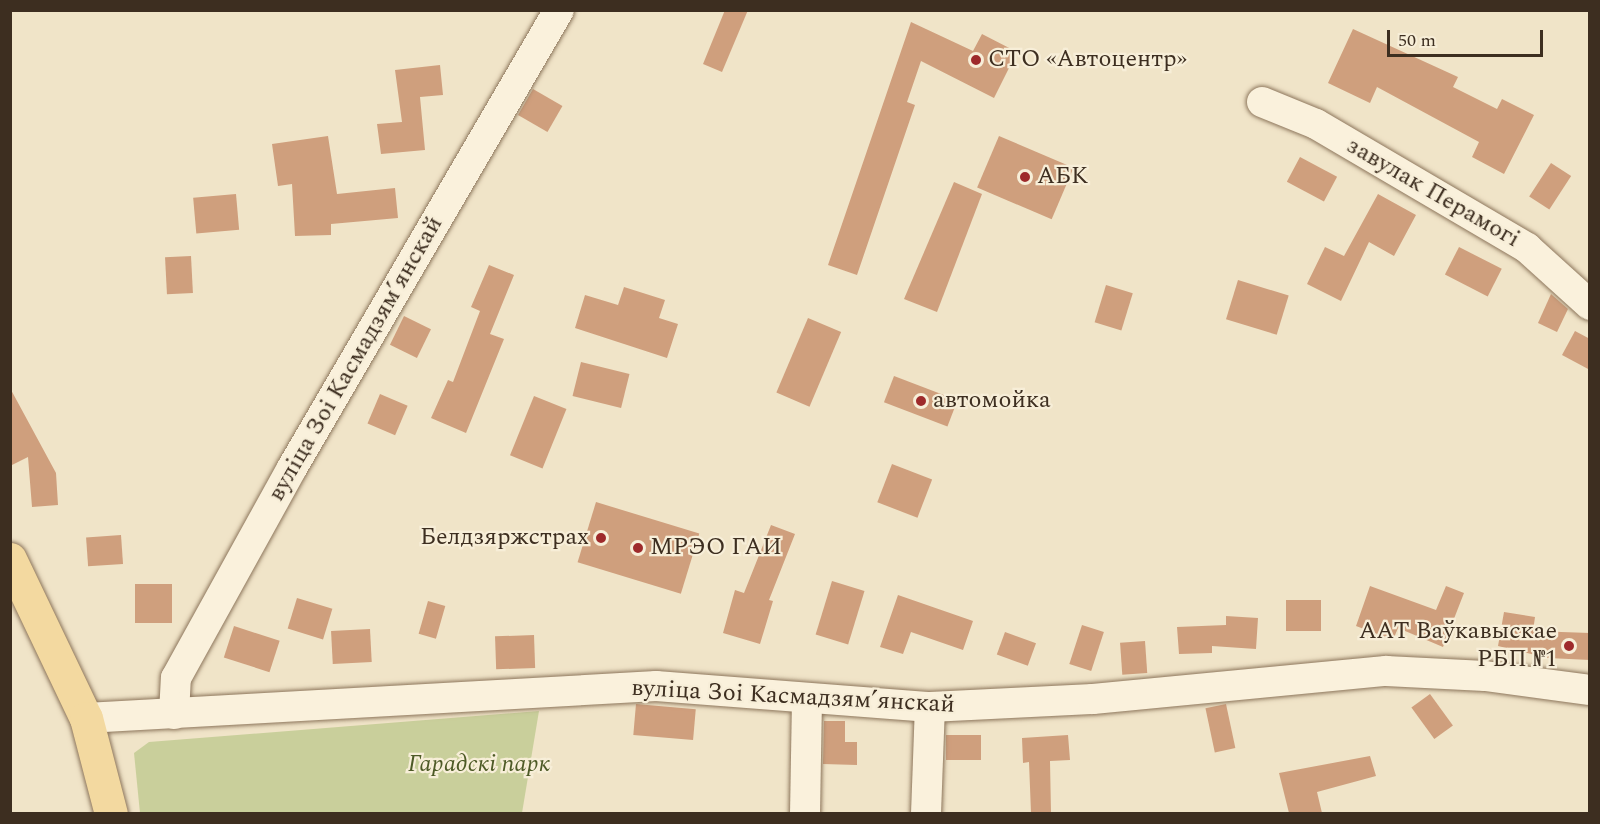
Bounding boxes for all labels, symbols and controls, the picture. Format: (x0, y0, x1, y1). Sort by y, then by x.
scale bar (1390, 18, 1546, 56)
text: 50 m (1398, 27, 1436, 54)
place label: СТО «Автоцентр» (988, 46, 1187, 74)
marker: СТО «Автоцентр» (969, 53, 983, 67)
street label: завулак Перамогі (1341, 132, 1525, 254)
place label: АБК (1037, 163, 1088, 191)
marker: АБК (1018, 170, 1032, 184)
street label: вуліца Зоі Касмадзямʼянскай (263, 211, 449, 507)
place label: автомойка (933, 387, 1051, 415)
marker: автомойка (914, 394, 928, 408)
place label: Белдзяржстрах (420, 524, 589, 552)
marker: Белдзяржстрах (594, 531, 608, 545)
place label: МРЭО ГАИ (650, 534, 782, 562)
marker: МРЭО ГАИ (631, 541, 645, 555)
place label: ААТ Ваўкавыскае РБП №1 (1359, 618, 1557, 674)
marker: ААТ Ваўкавыскае РБП №1 (1562, 639, 1576, 653)
street label: вуліца Зоі Касмадзямʼянскай (630, 674, 956, 720)
park label: Гарадскі парк (408, 751, 550, 779)

